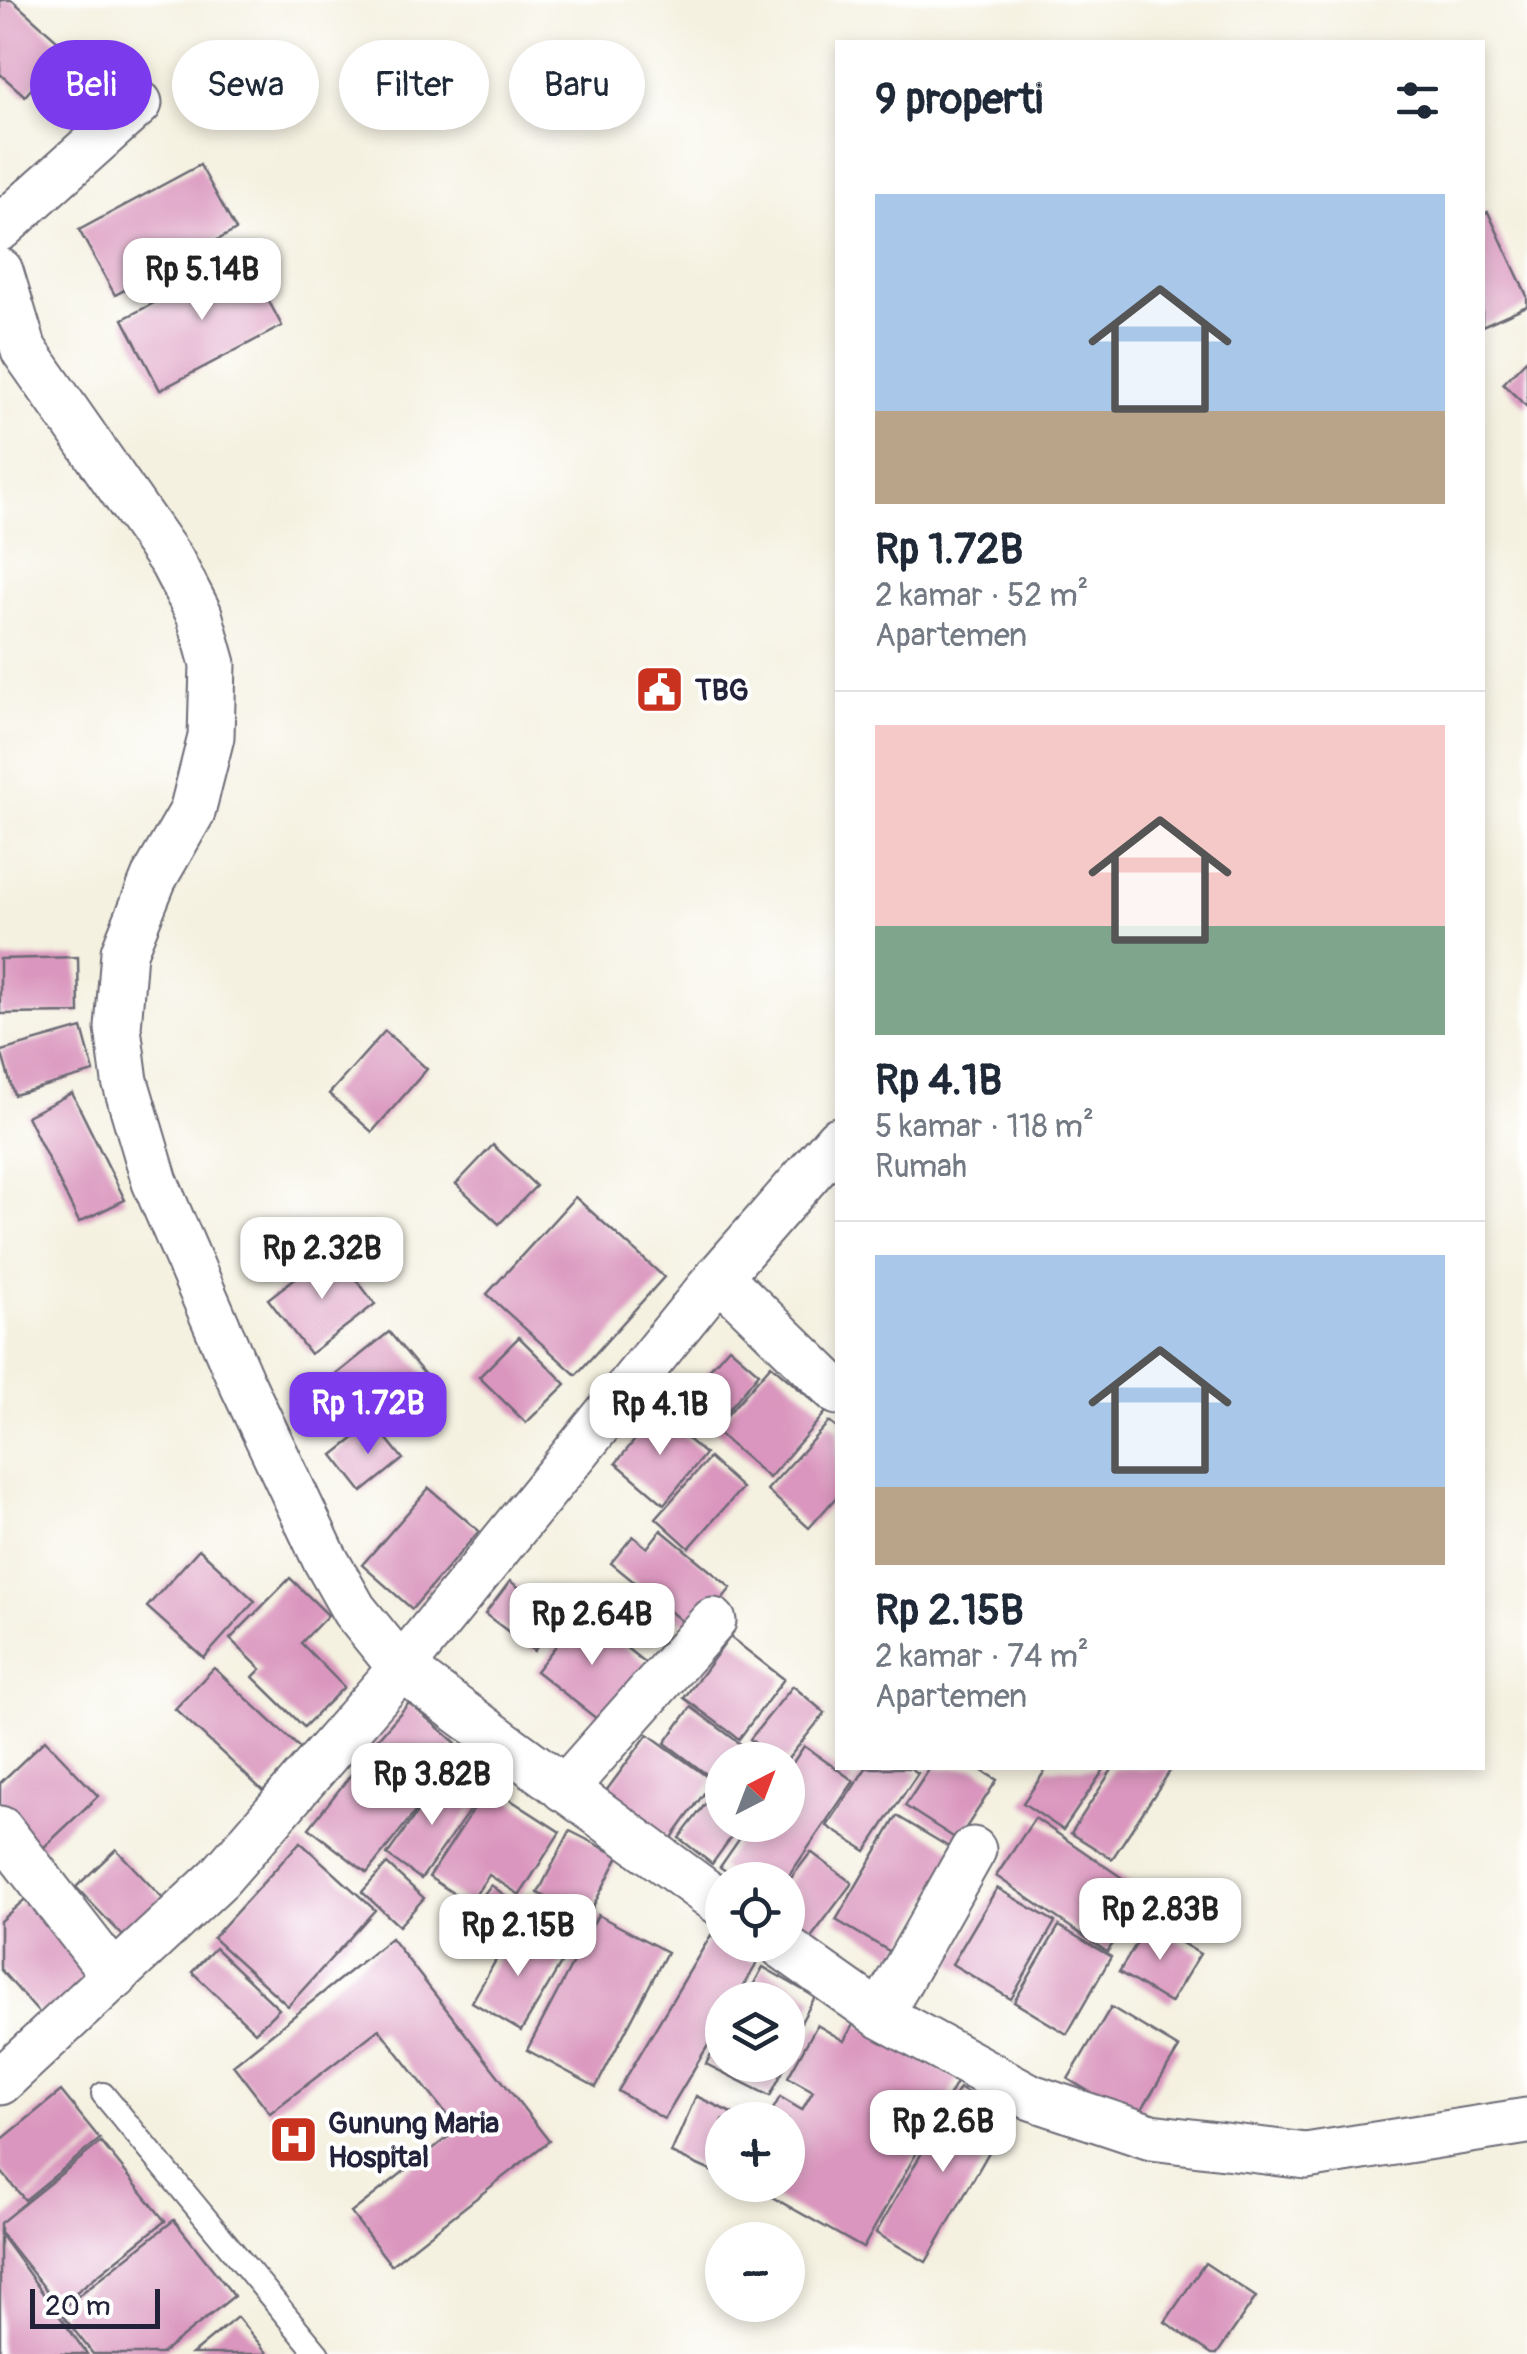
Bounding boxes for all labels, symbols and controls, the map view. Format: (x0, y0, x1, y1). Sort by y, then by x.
chip: Beli (30, 40, 152, 130)
chip: Sewa (172, 40, 319, 130)
chip: Filter (339, 40, 489, 130)
chip: Baru (509, 40, 645, 130)
icon: filters (1390, 73, 1445, 128)
text: 9 properti (875, 74, 1043, 126)
pin: Rp 5.14B (99, 238, 305, 323)
text: Rp 5.14B (145, 250, 259, 290)
icon: home (1070, 259, 1250, 439)
text: Rp 1.72B (875, 524, 1023, 576)
text: 2 kamar · 52 m² (875, 576, 1089, 616)
text: Apartemen (875, 616, 1027, 656)
public building icon: TBG (634, 664, 686, 716)
place label: TBG (694, 672, 749, 709)
icon: home (1070, 790, 1250, 970)
text: Rp 4.1B (875, 1055, 1002, 1107)
text: 5 kamar · 118 m² (875, 1107, 1094, 1147)
text: Rumah (875, 1147, 967, 1187)
pin: Rp 2.32B (219, 1217, 425, 1302)
text: Rp 2.32B (262, 1229, 382, 1269)
icon: home (1070, 1320, 1250, 1500)
pin: Rp 1.72B (265, 1372, 471, 1457)
pin: Rp 4.1B (568, 1373, 752, 1458)
text: Rp 1.72B (311, 1384, 425, 1424)
text: Rp 4.1B (612, 1385, 708, 1425)
pin: Rp 2.64B (489, 1583, 695, 1668)
text: Rp 2.15B (875, 1585, 1024, 1637)
text: Rp 2.64B (532, 1595, 652, 1635)
text: 2 kamar · 74 m² (875, 1637, 1089, 1677)
text: Apartemen (875, 1677, 1027, 1717)
north arrow (705, 1742, 805, 1842)
map controls (705, 1742, 805, 2322)
pin: Rp 3.82B (329, 1743, 535, 1828)
text: Rp 3.82B (373, 1755, 491, 1795)
button: locate (705, 1862, 805, 1962)
pin: Rp 2.83B (1057, 1878, 1263, 1963)
text: Rp 2.83B (1101, 1890, 1219, 1930)
pin: Rp 2.15B (415, 1894, 621, 1979)
text: Rp 2.15B (461, 1906, 575, 1946)
button: layers (705, 1982, 805, 2082)
pin: Rp 2.6B (851, 2090, 1035, 2175)
button: + (705, 2102, 805, 2202)
text: Rp 2.6B (892, 2102, 994, 2142)
place label: Gunung Maria Hospital (328, 2105, 499, 2176)
hospital icon: Gunung Maria Hospital (267, 2114, 319, 2166)
button: − (705, 2222, 805, 2322)
scale bar (30, 2284, 160, 2328)
text: 20 m (45, 2289, 111, 2324)

